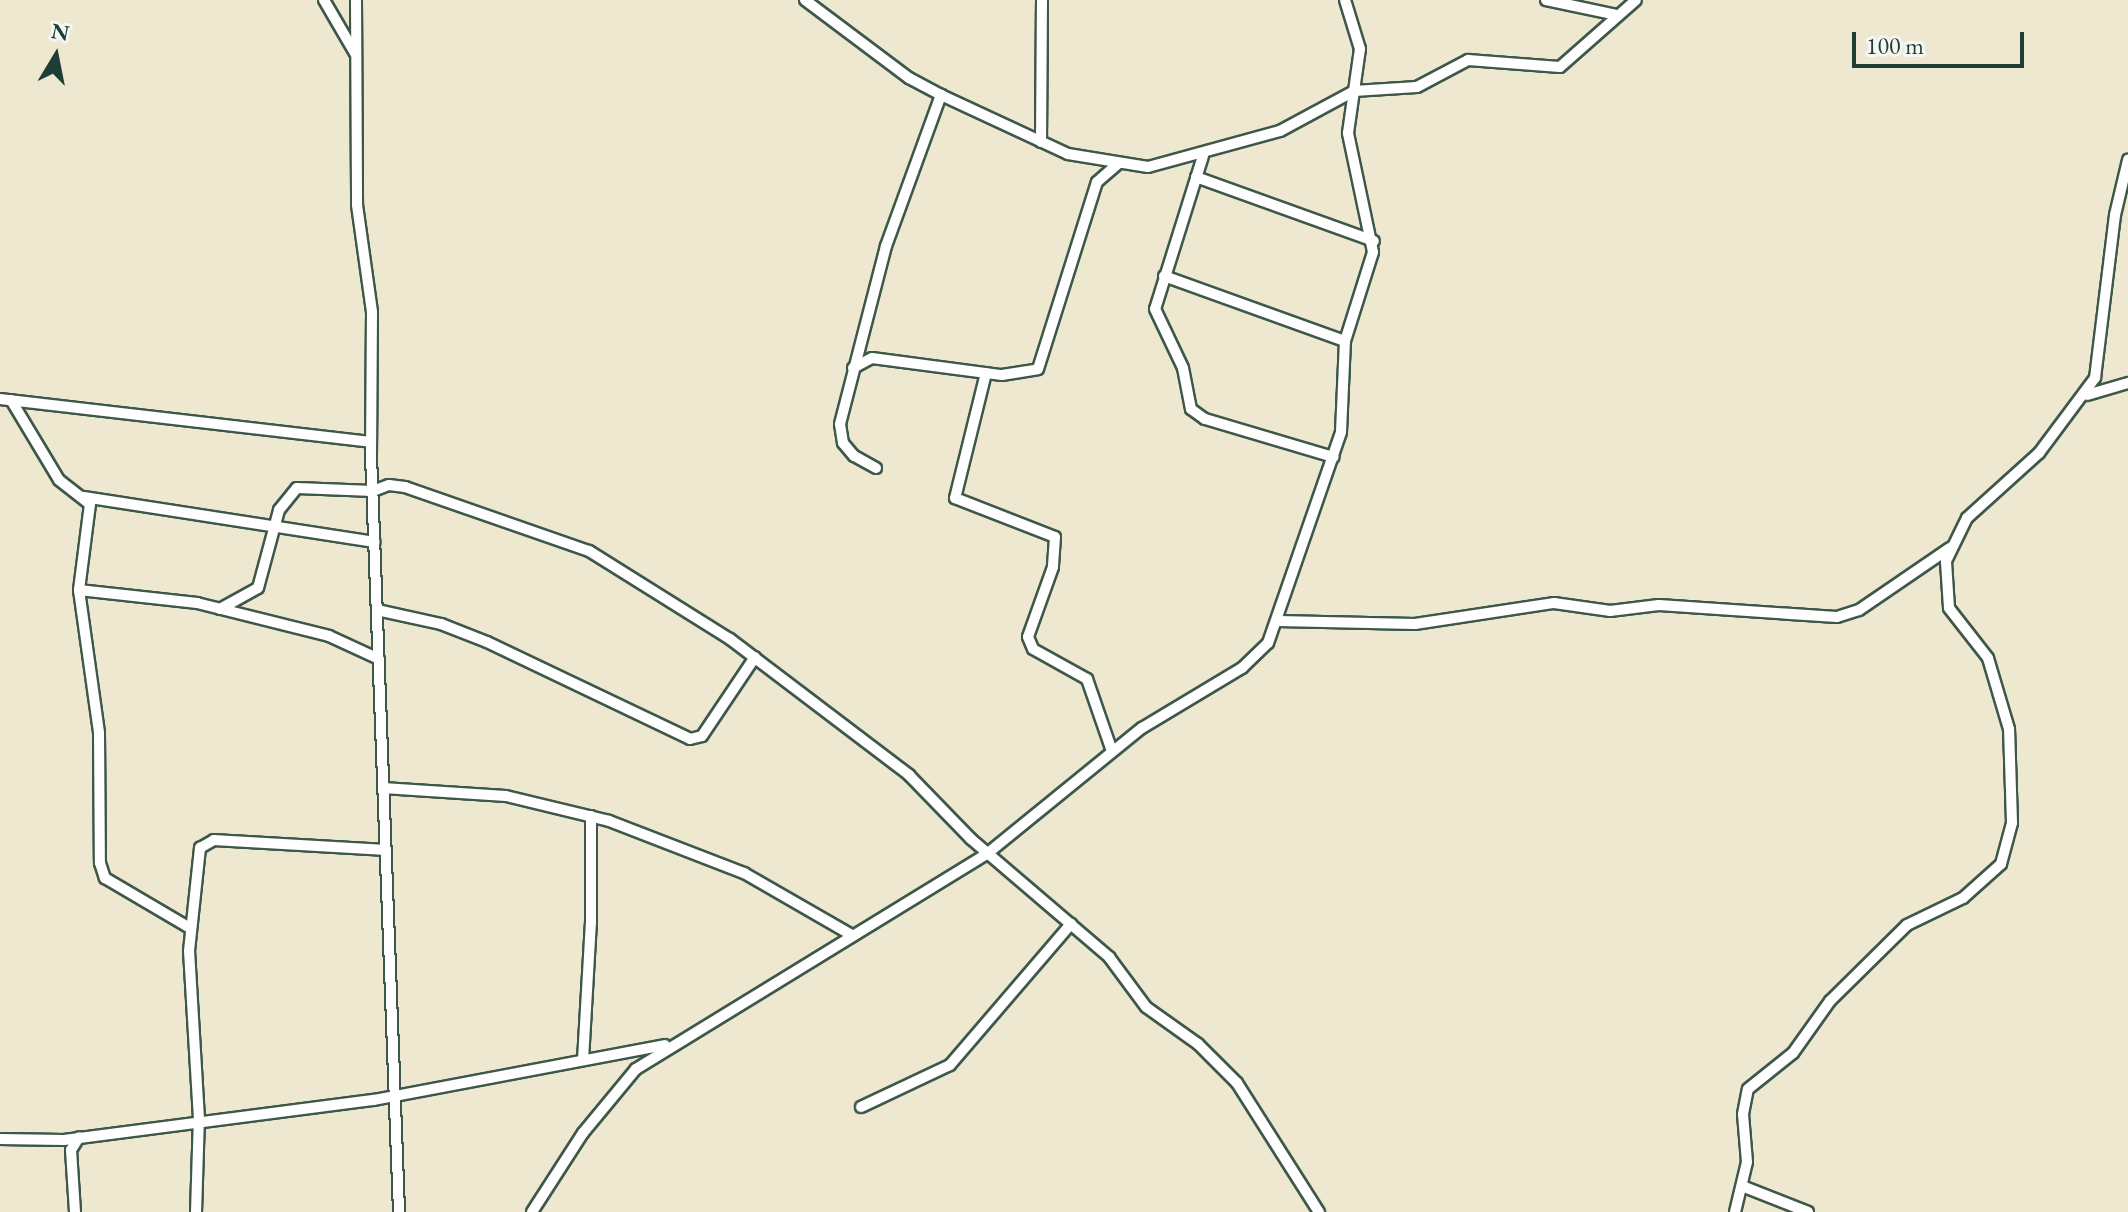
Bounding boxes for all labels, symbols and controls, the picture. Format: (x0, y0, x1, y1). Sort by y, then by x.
north arrow (16, 16, 96, 96)
text: N (49, 16, 72, 48)
scale bar (1856, 16, 2028, 66)
text: 100 m (1866, 30, 1924, 61)

